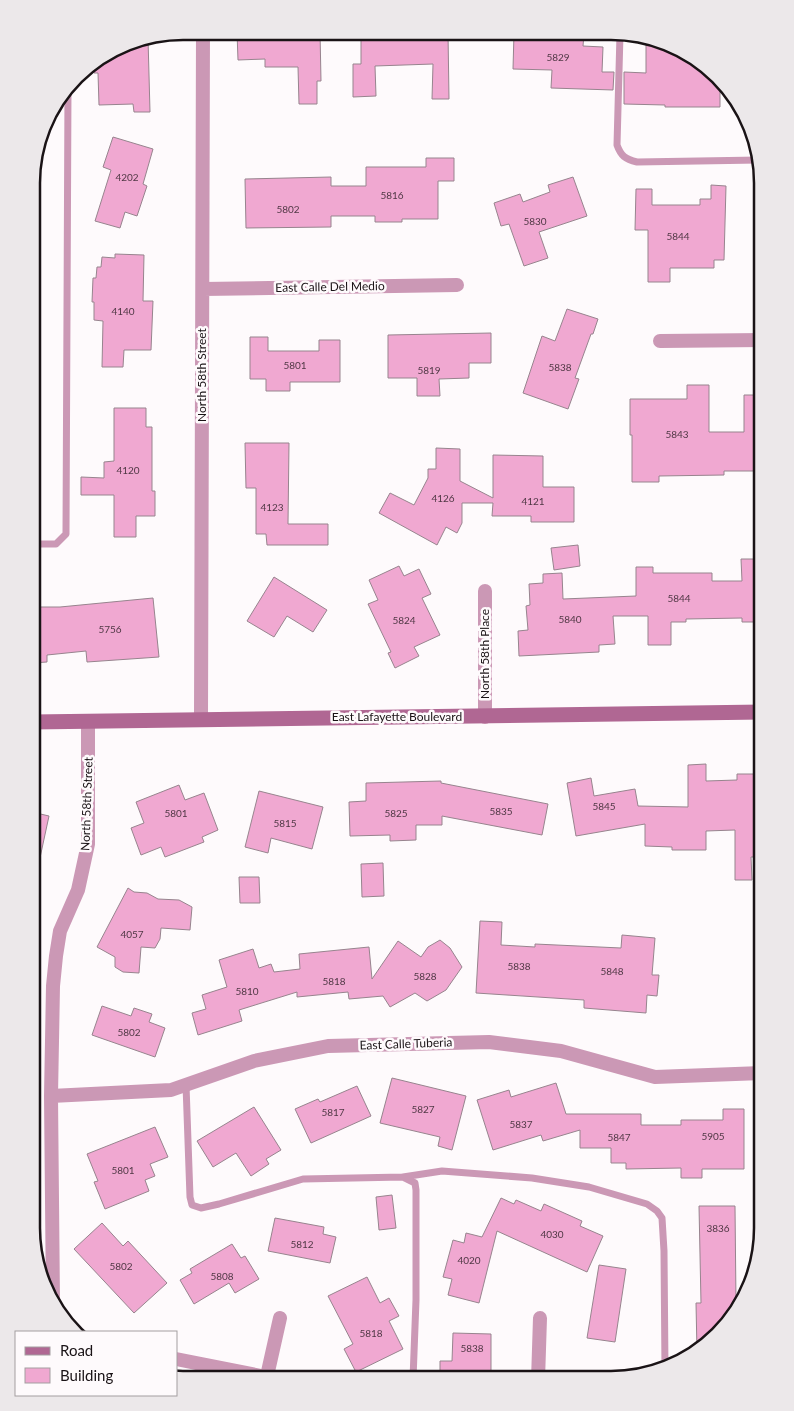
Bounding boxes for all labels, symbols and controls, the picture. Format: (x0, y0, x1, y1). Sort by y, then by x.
house number: 5829 (546, 51, 570, 63)
house number: 4202 (115, 171, 139, 183)
house number: 5816 (380, 189, 404, 201)
house number: 5802 (276, 203, 300, 215)
house number: 5830 (523, 215, 547, 227)
house number: 5844 (666, 230, 690, 242)
street label: East Calle Del Medio (275, 278, 385, 295)
house number: 4140 (111, 305, 135, 317)
street label: North 58th Street (194, 327, 209, 422)
house number: 5801 (283, 359, 307, 371)
house number: 5838 (548, 361, 572, 373)
house number: 5819 (417, 364, 441, 376)
house number: 5843 (665, 428, 689, 440)
house number: 4120 (116, 464, 140, 476)
house number: 4126 (431, 492, 455, 504)
house number: 4121 (521, 495, 545, 507)
house number: 4123 (260, 501, 284, 513)
house number: 5844 (667, 592, 691, 604)
street label: North 58th Place (477, 609, 492, 699)
house number: 5840 (558, 613, 582, 625)
house number: 5824 (392, 614, 416, 626)
house number: 5756 (98, 623, 122, 635)
street label: East Lafayette Boulevard (332, 709, 462, 724)
street label: North 58th Street (77, 756, 96, 851)
house number: 5845 (592, 800, 616, 812)
house number: 5835 (489, 805, 513, 817)
house number: 5801 (164, 807, 188, 819)
house number: 5825 (384, 807, 408, 819)
house number: 5815 (273, 817, 297, 829)
house number: 4057 (120, 928, 144, 940)
house number: 5838 (507, 960, 531, 972)
house number: 5848 (600, 965, 624, 977)
house number: 5828 (413, 970, 437, 982)
house number: 5818 (322, 975, 346, 987)
house number: 5810 (235, 985, 259, 997)
house number: 5802 (117, 1026, 141, 1038)
street label: East Calle Tuberia (359, 1034, 453, 1053)
house number: 5827 (411, 1103, 435, 1115)
house number: 5817 (321, 1106, 345, 1118)
house number: 5837 (509, 1118, 533, 1130)
house number: 5905 (701, 1130, 725, 1142)
house number: 5847 (607, 1131, 631, 1143)
house number: 5801 (111, 1164, 135, 1176)
house number: 3836 (706, 1222, 730, 1234)
house number: 4030 (540, 1228, 564, 1240)
house number: 5812 (290, 1238, 314, 1250)
house number: 4020 (457, 1254, 481, 1266)
house number: 5802 (109, 1260, 133, 1272)
house number: 5808 (210, 1270, 234, 1282)
house number: 5818 (359, 1327, 383, 1339)
legend (15, 1331, 178, 1396)
text: Road (60, 1341, 93, 1359)
house number: 5838 (460, 1342, 484, 1354)
text: Building (60, 1366, 113, 1384)

